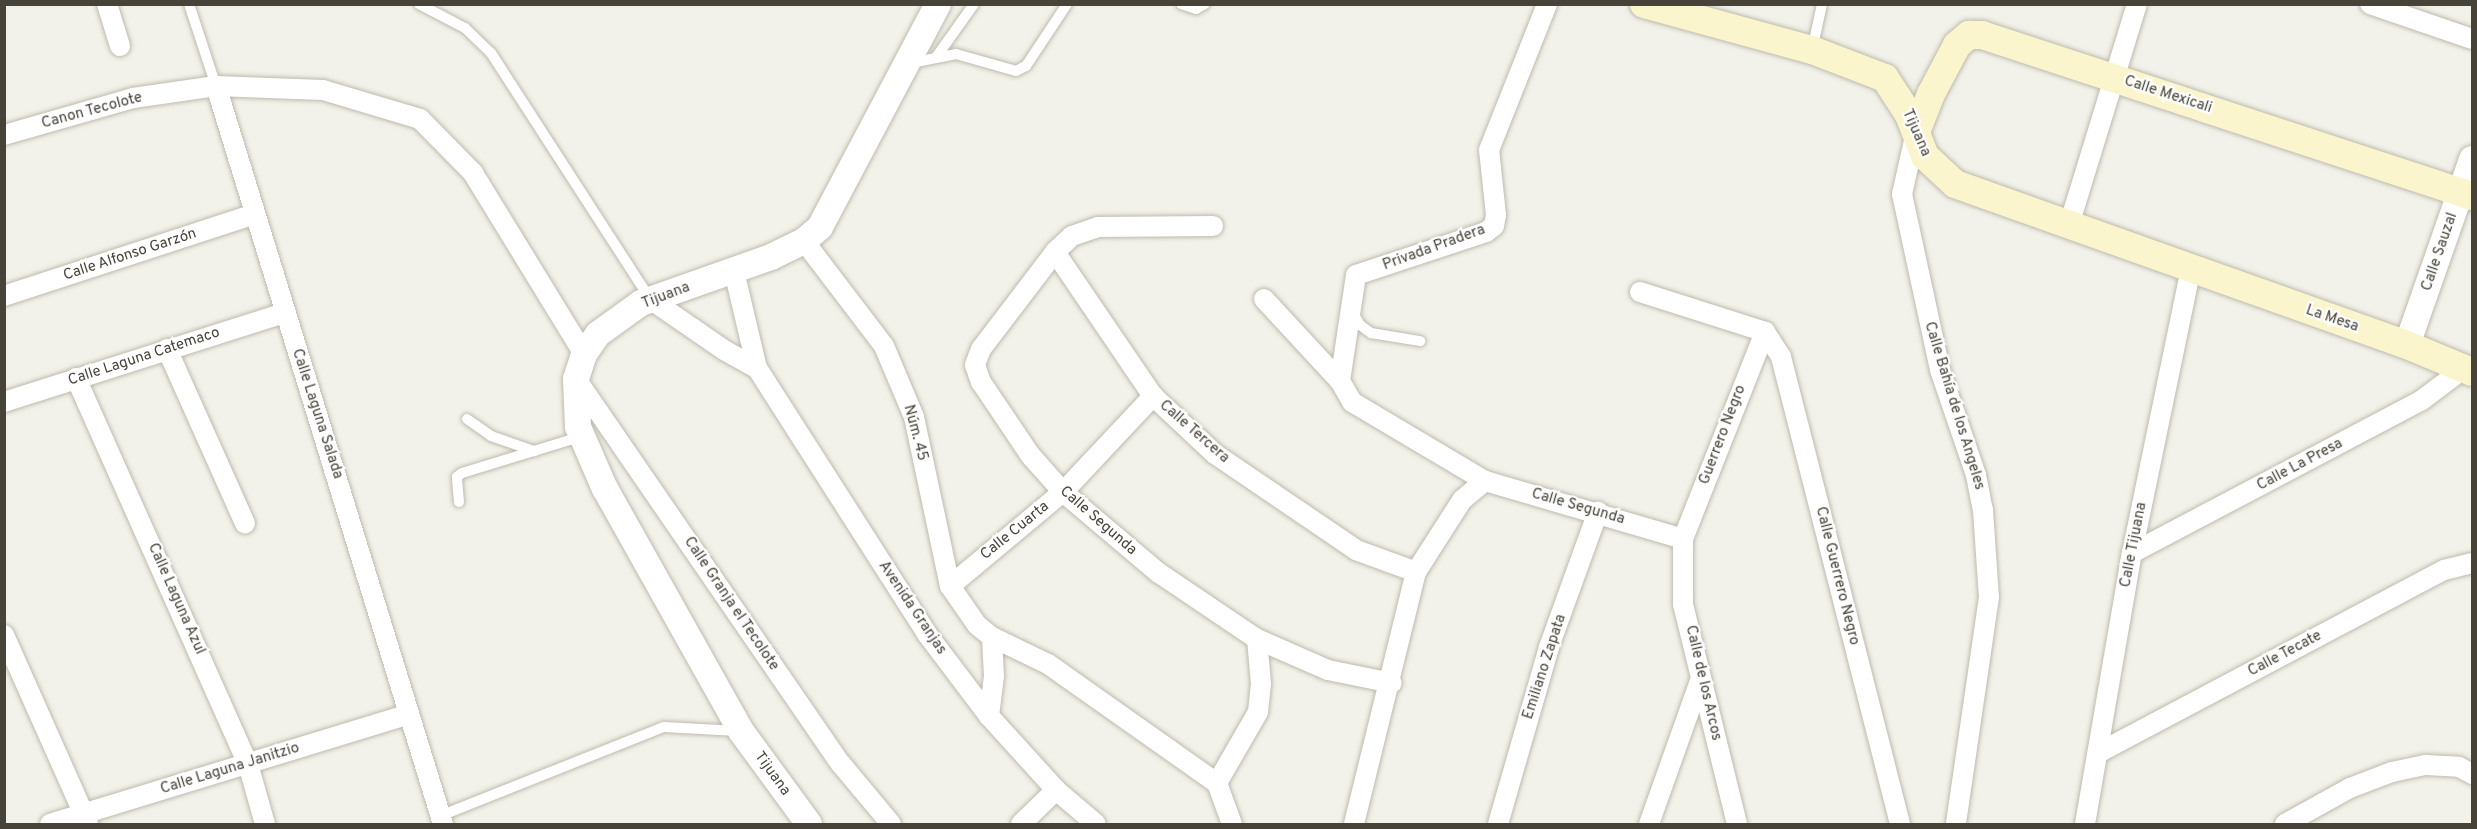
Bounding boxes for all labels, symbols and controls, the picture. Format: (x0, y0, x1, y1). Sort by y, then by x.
street label: Calle Mexicali (2122, 72, 2214, 118)
street label: Canon Tecolote (39, 89, 145, 133)
street label: Tijuana (1898, 107, 1934, 159)
street label: Calle Sauzal (2418, 210, 2462, 294)
street label: Privada Pradera (1380, 221, 1488, 275)
street label: Calle Alfonso Garzón (61, 225, 199, 285)
street label: Tijuana (640, 279, 692, 313)
street label: La Mesa (2303, 302, 2361, 336)
street label: Calle Bahía de los Angeles (1920, 319, 1988, 493)
street label: Calle Laguna Catemaco (66, 324, 222, 390)
street label: Calle Laguna Salada (287, 347, 347, 481)
street label: Guerrero Negro (1696, 383, 1750, 487)
street label: Calle Tercera (1155, 397, 1233, 467)
street label: Núm. 45 (899, 403, 931, 463)
street label: Calle La Presa (2254, 435, 2346, 495)
street label: Calle Segunda (1056, 483, 1140, 559)
street label: Calle Segunda (1529, 485, 1627, 529)
street label: Calle Cuarta (977, 498, 1053, 564)
street label: Calle Tijuana (2117, 501, 2151, 589)
street label: Calle Guerrero Negro (1811, 505, 1863, 647)
street label: Calle Granja el Tecolote (679, 533, 783, 675)
street label: Calle Laguna Azul (143, 540, 209, 658)
street label: Avenida Granjas (874, 558, 950, 658)
street label: Emiliano Zapata (1520, 612, 1570, 722)
street label: Calle de los Arcos (1681, 623, 1725, 743)
street label: Calle Tecate (2245, 627, 2325, 681)
street label: Calle Laguna Janitzio (158, 739, 302, 799)
street label: Tijuana (750, 749, 794, 799)

